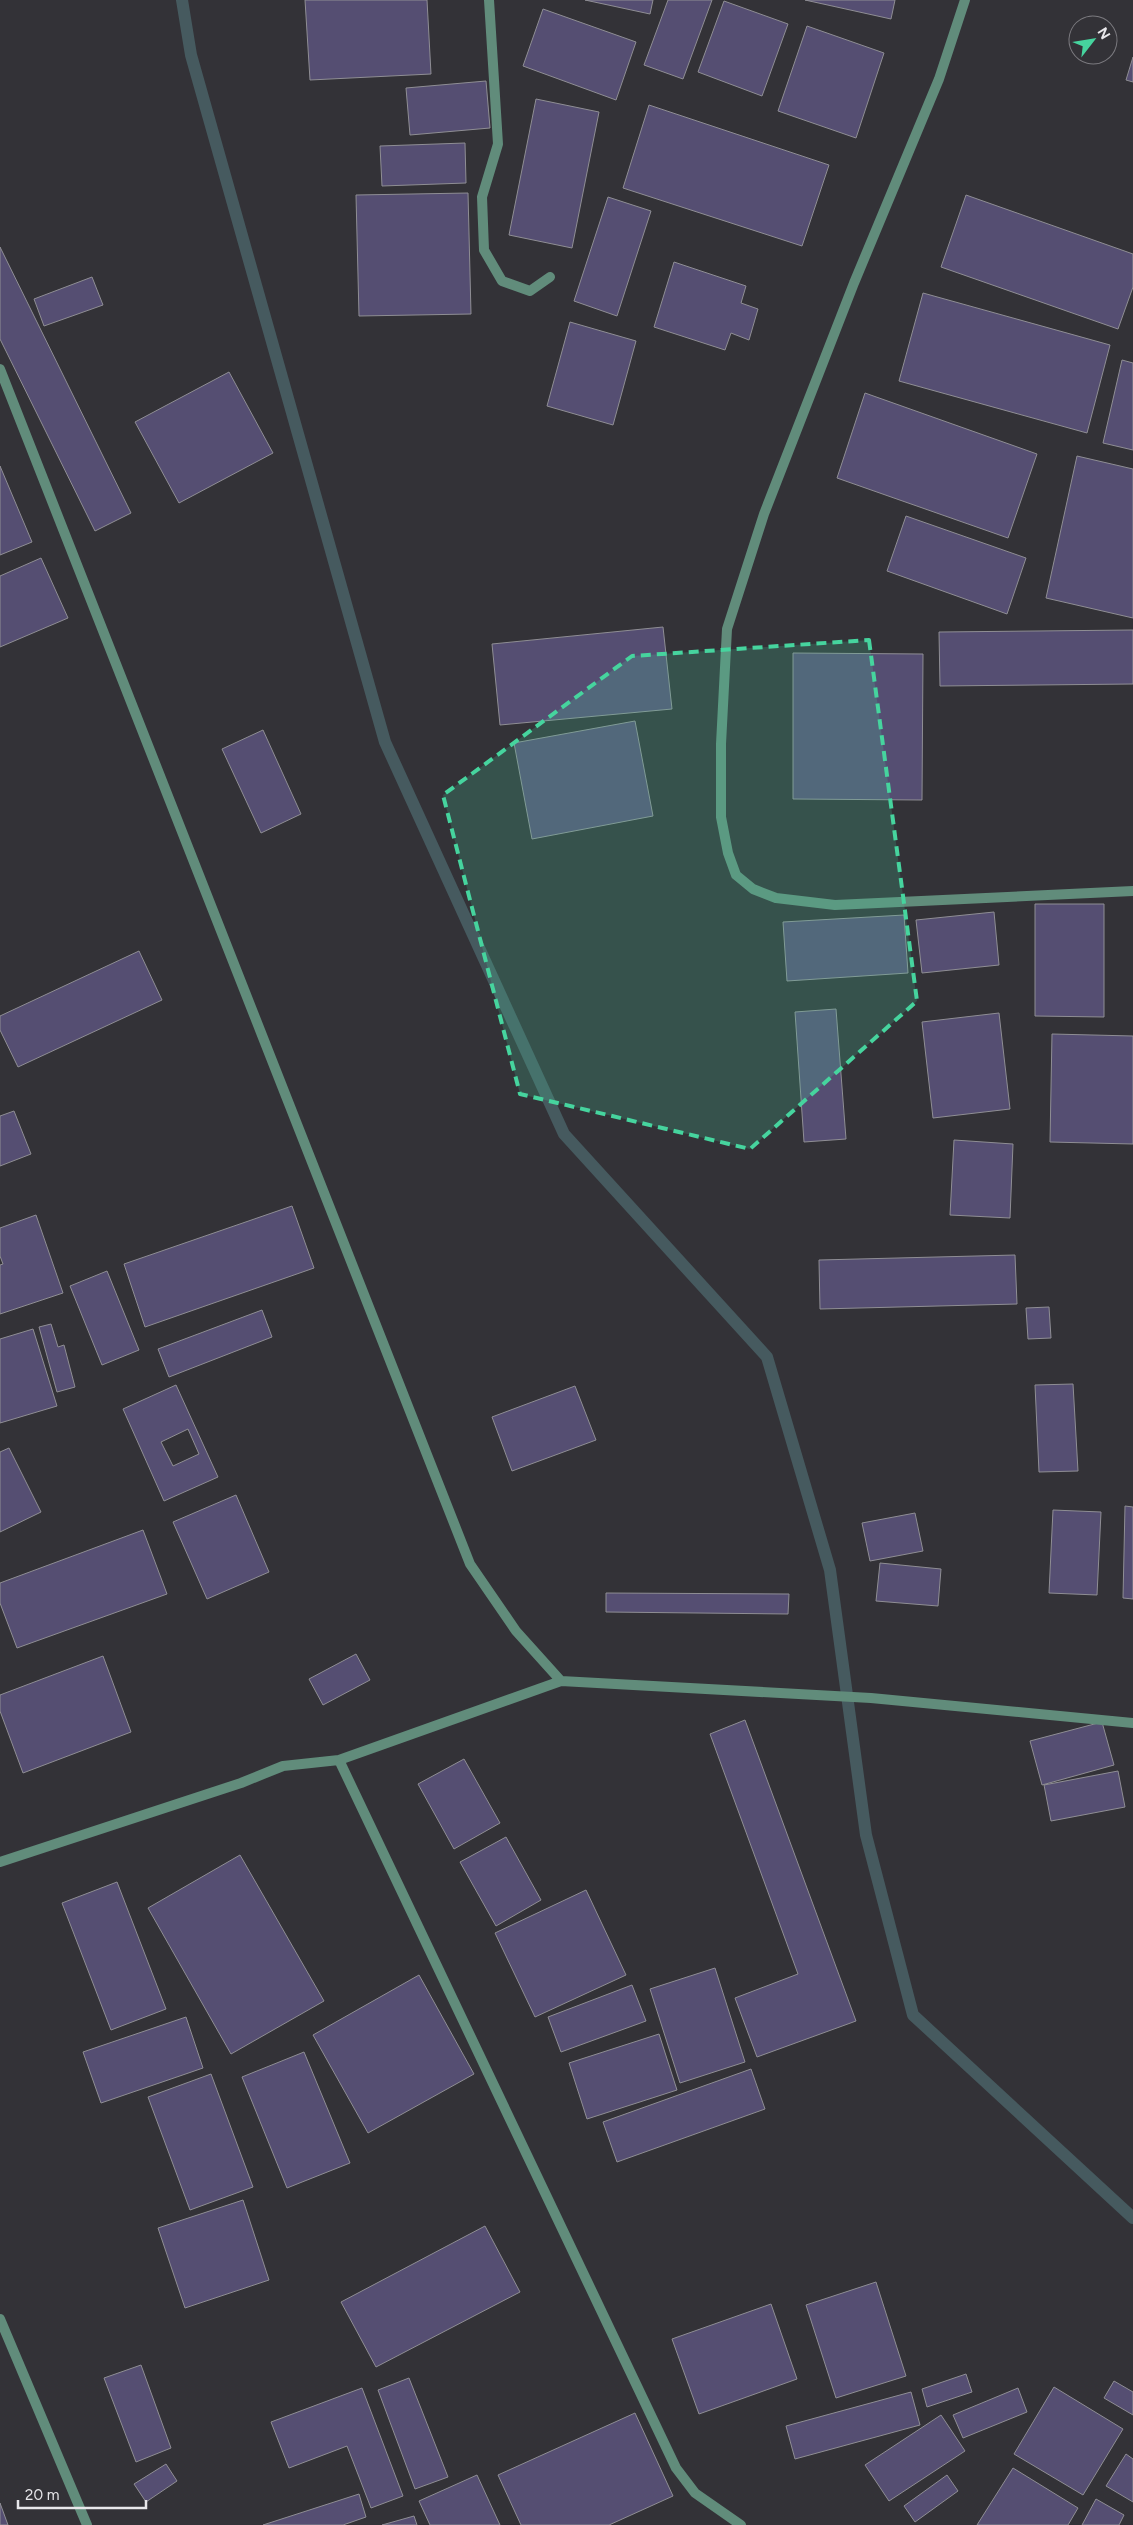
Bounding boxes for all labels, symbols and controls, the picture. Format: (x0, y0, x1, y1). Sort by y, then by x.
north arrow (1068, 15, 1118, 65)
text: N (1094, 25, 1114, 43)
scale bar (18, 2478, 145, 2510)
text: 20 m (25, 2486, 59, 2504)

